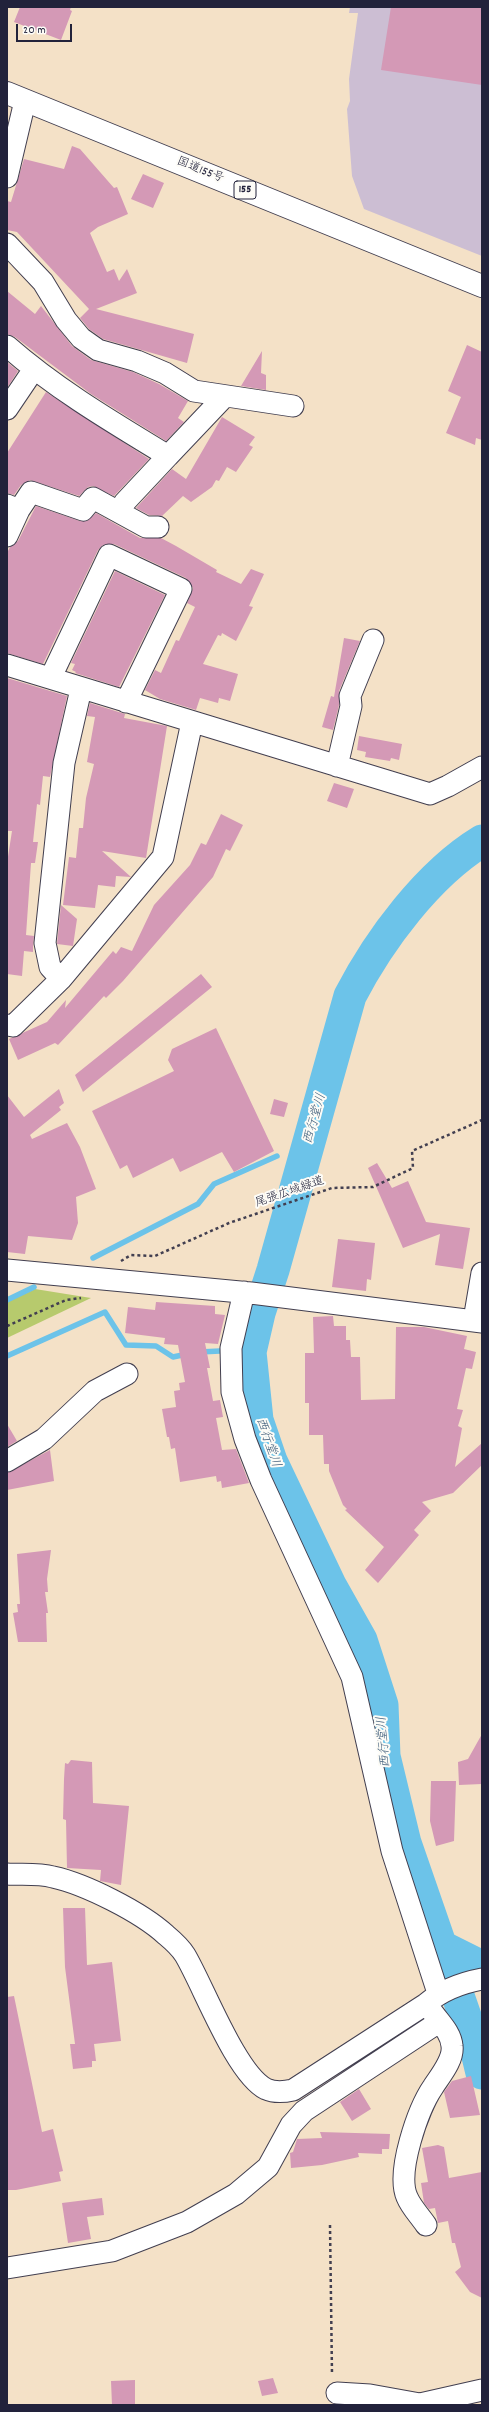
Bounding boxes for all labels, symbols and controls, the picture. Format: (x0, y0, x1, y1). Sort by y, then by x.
scale bar (18, 16, 74, 42)
text: 20 m (23, 22, 46, 39)
street label: 国道155号 (174, 155, 226, 187)
road number: 155 (234, 181, 256, 199)
water label: 西行堂川 (301, 1092, 331, 1146)
street label: 尾張広域緑道 (254, 1174, 326, 1212)
water label: 西行堂川 (251, 1416, 283, 1470)
water label: 西行堂川 (375, 1715, 395, 1769)

